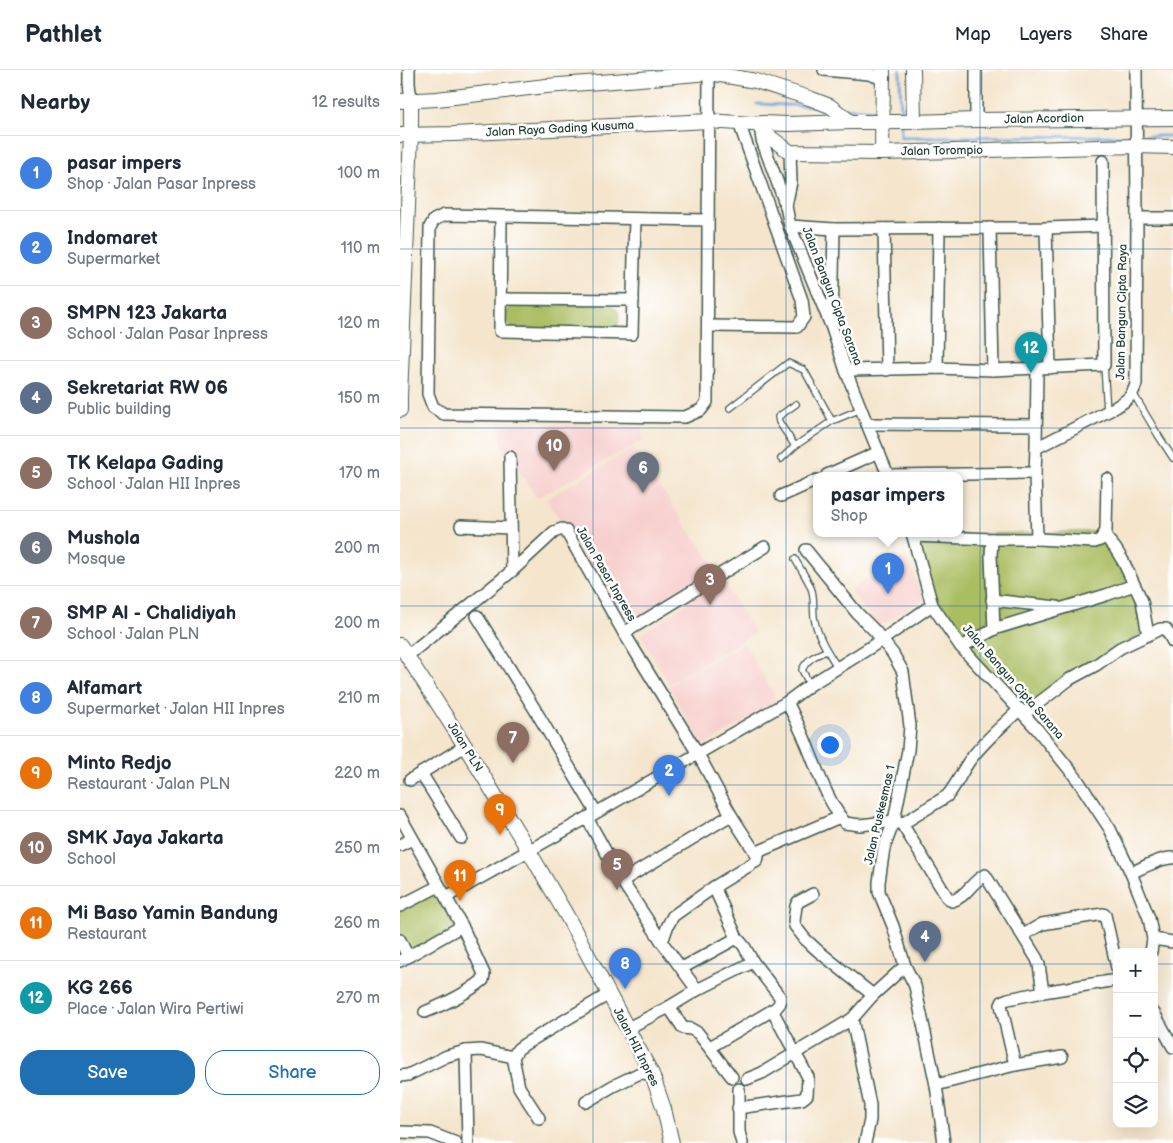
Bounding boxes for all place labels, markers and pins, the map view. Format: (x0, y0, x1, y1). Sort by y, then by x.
pin: 12 (1015, 332, 1047, 373)
pin: 10 (538, 430, 570, 471)
pin: 6 (627, 452, 659, 493)
pin: 1 (872, 553, 904, 594)
pin: 3 (694, 564, 726, 605)
pin: 7 (497, 722, 529, 763)
pin: 2 (653, 755, 685, 796)
pin: 9 (484, 794, 516, 835)
pin: 5 (601, 849, 633, 890)
pin: 11 (444, 860, 476, 901)
pin: 4 (909, 921, 941, 962)
pin: 8 (609, 948, 641, 989)

